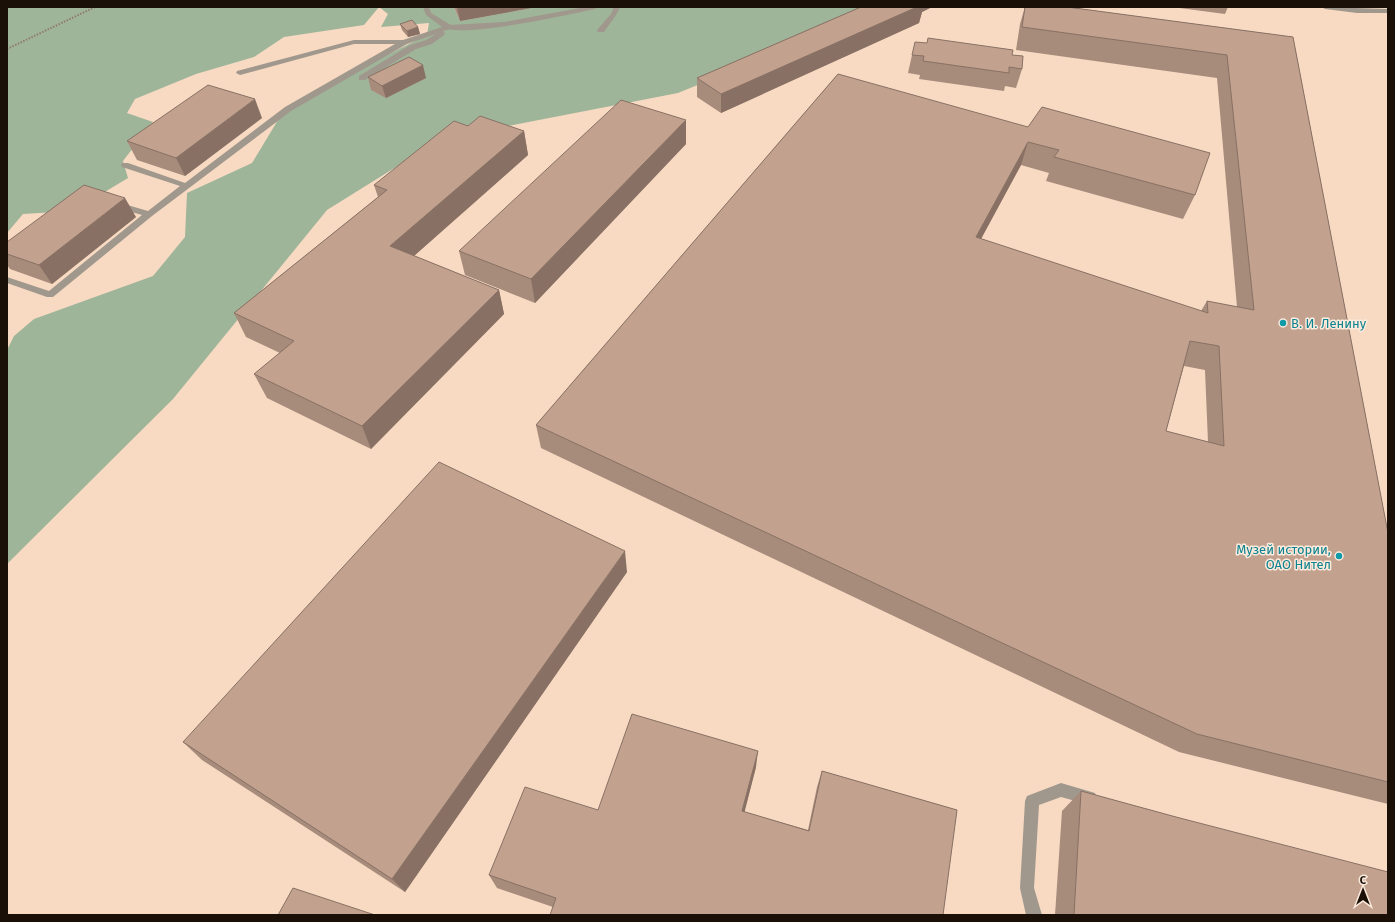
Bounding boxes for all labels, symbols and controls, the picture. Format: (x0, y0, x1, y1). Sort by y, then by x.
place label: В. И. Ленину (1291, 316, 1367, 331)
marker: В. И. Ленину (1278, 318, 1288, 328)
place label: Музей истории, ОАО Нител (1236, 542, 1331, 572)
marker: Музей истории, ОАО Нител (1334, 551, 1344, 561)
north arrow (1343, 870, 1383, 910)
text: С (1360, 874, 1367, 887)

